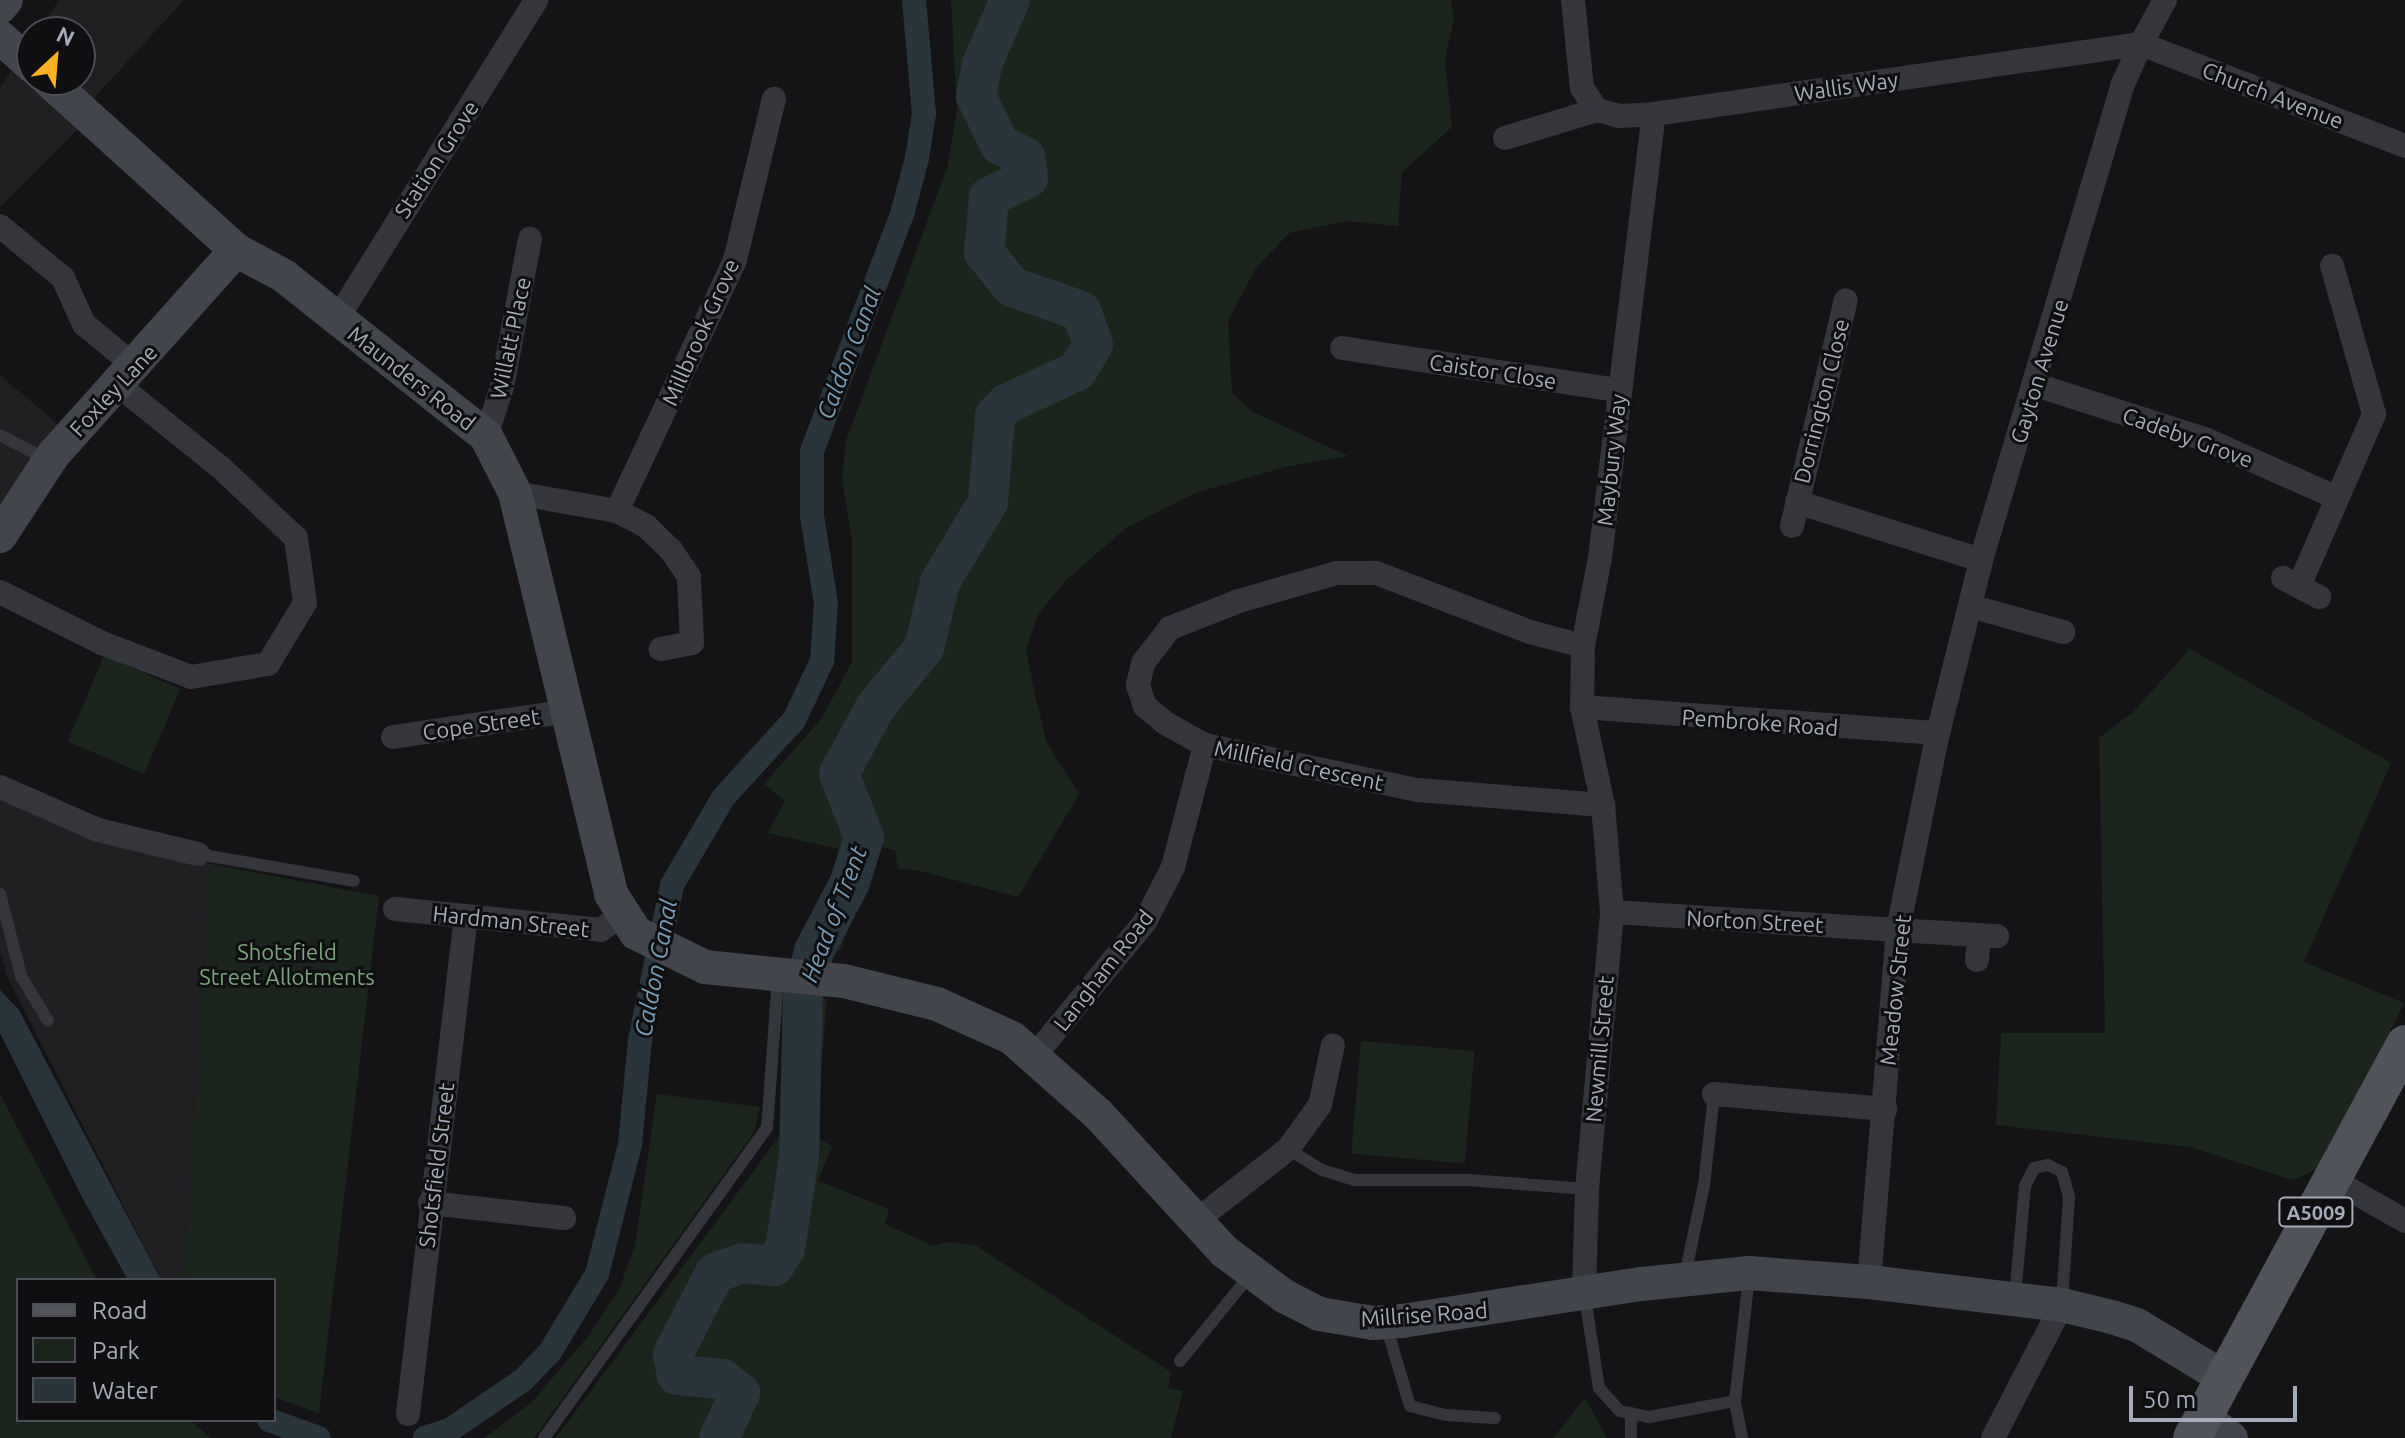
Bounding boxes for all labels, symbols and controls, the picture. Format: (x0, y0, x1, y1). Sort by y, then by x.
north arrow (16, 16, 96, 96)
text: N (53, 21, 79, 51)
street label: Church Avenue (2199, 56, 2347, 134)
street label: Wallis Way (1792, 66, 1900, 106)
street label: Station Grove (388, 95, 484, 223)
street label: Millbrook Grove (656, 255, 744, 409)
street label: Willatt Place (484, 275, 536, 401)
water label: Caldon Canal (811, 283, 887, 423)
street label: Gayton Avenue (2004, 296, 2074, 446)
street label: Dorrington Close (1788, 316, 1854, 486)
street label: Maunders Road (343, 320, 481, 436)
street label: Foxley Lane (64, 339, 162, 441)
street label: Caistor Close (1428, 348, 1558, 394)
street label: Maybury Way (1591, 393, 1631, 527)
street label: Cadeby Grove (2119, 401, 2257, 473)
street label: Cope Street (421, 703, 541, 745)
street label: Pembroke Road (1681, 703, 1839, 741)
street label: Millfield Crescent (1212, 734, 1386, 796)
water label: Head of Trent (795, 842, 873, 986)
water label: Caldon Canal (629, 897, 683, 1039)
street label: Hardman Street (431, 900, 591, 942)
street label: Langham Road (1048, 904, 1158, 1036)
street label: Norton Street (1686, 904, 1824, 938)
street label: Meadow Street (1874, 913, 1916, 1067)
park label: Shotsfield Street Allotments (199, 938, 375, 990)
street label: Newmill Street (1579, 975, 1619, 1123)
street label: Shotsfield Street (413, 1081, 459, 1249)
road number: A5009 (2278, 1196, 2354, 1228)
legend (16, 1278, 276, 1422)
street label: Millrise Road (1360, 1296, 1488, 1332)
text: Road (92, 1297, 147, 1324)
text: Park (92, 1337, 140, 1364)
scale bar (2133, 1370, 2301, 1420)
text: Water (92, 1377, 158, 1404)
text: 50 m (2143, 1386, 2196, 1413)

